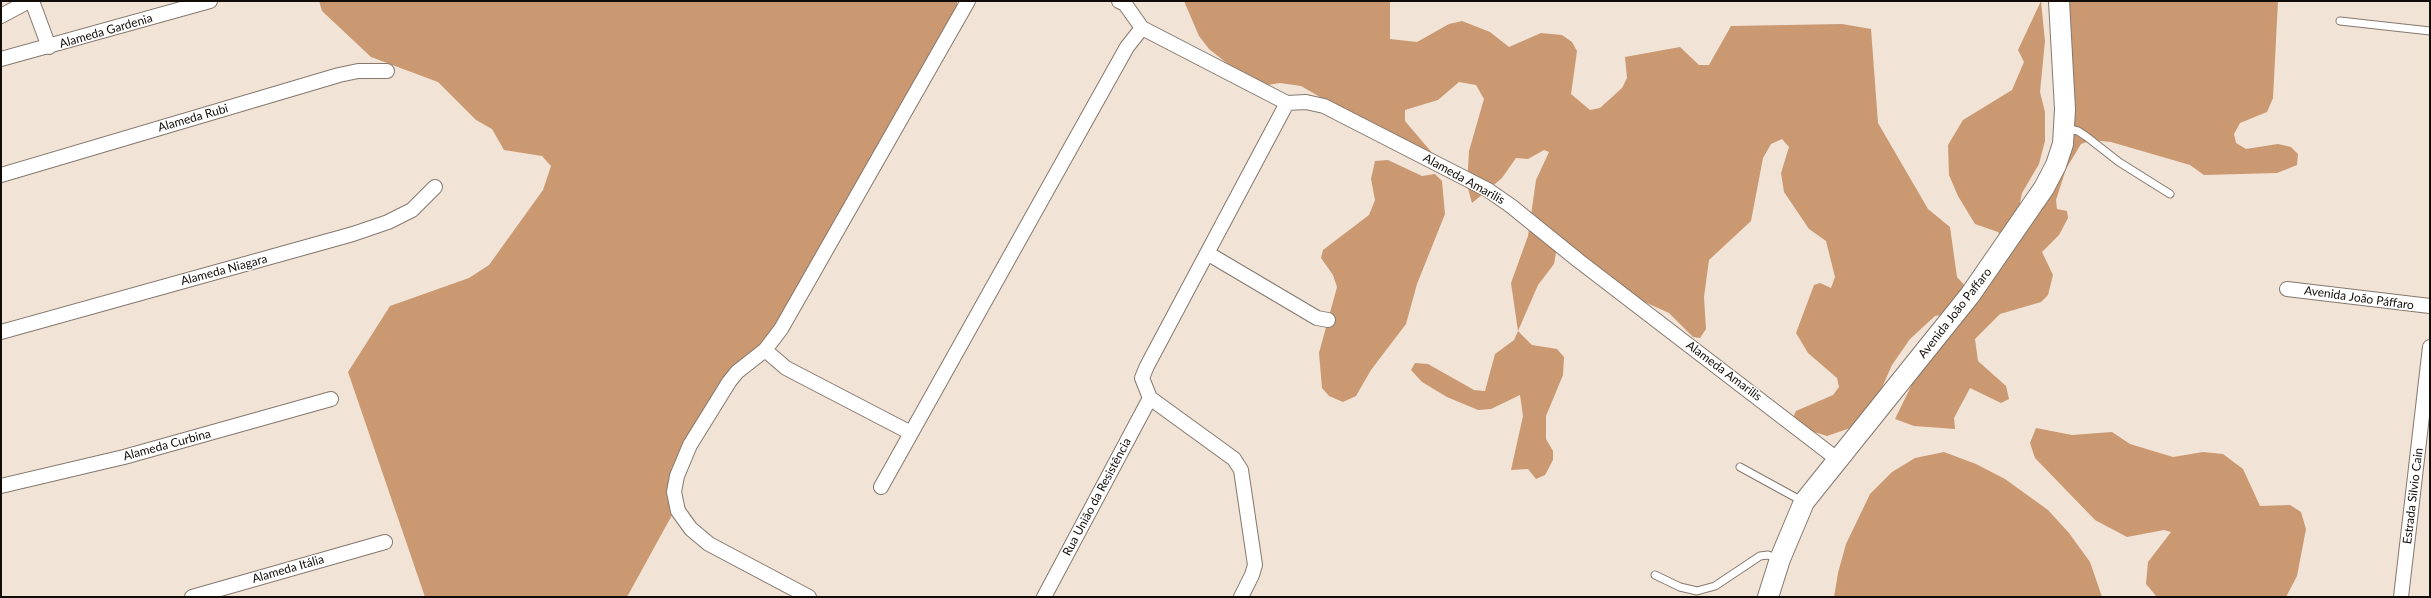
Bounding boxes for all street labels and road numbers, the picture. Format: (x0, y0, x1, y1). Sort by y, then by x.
street label: Alameda Gardenia (58, 11, 154, 51)
street label: Alameda Rubi (156, 101, 230, 135)
street label: Alameda Amarilis (1421, 151, 1507, 207)
street label: Alameda Niagara (179, 252, 269, 288)
street label: Avenida João Paffaro (1915, 265, 1995, 361)
street label: Avenida João Páffaro (2303, 283, 2415, 313)
street label: Alameda Amarilis (1683, 338, 1765, 404)
street label: Alameda Curbina (122, 426, 212, 464)
street label: Rua União da Resistência (1060, 436, 1134, 558)
street label: Estrada Silvio Cain (2400, 447, 2426, 545)
street label: Alameda Itália (250, 552, 326, 586)

